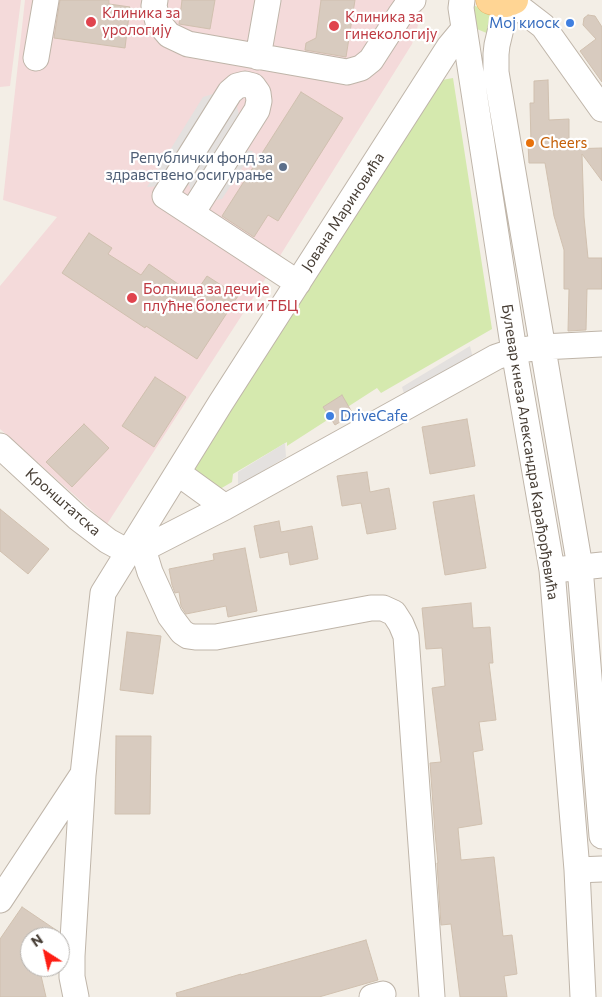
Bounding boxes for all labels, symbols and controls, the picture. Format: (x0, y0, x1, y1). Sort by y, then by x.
place label: Клиника за урологију (102, 4, 180, 39)
place label: Клиника за гинекологију (345, 8, 438, 43)
place label: Мој киоск (489, 14, 560, 32)
marker: Клиника за урологију (84, 15, 98, 29)
marker: Мој киоск (564, 17, 576, 29)
marker: Клиника за гинекологију (327, 19, 341, 33)
place label: Cheers (540, 134, 587, 152)
marker: Cheers (524, 137, 536, 149)
place label: Републички фонд за здравствено осигурање (105, 149, 273, 184)
street label: Јована Мариновића (298, 149, 388, 275)
marker: Републички фонд за здравствено осигурање (277, 161, 289, 173)
place label: Болница за дечије плућне болести и ТБЦ (143, 280, 298, 315)
marker: Болница за дечије плућне болести и ТБЦ (125, 291, 139, 305)
street label: Булевар кнеза Александра Карађорђевића (498, 303, 562, 601)
place label: DriveCafe (340, 407, 408, 425)
marker: DriveCafe (324, 410, 336, 422)
street label: Кронштатска (22, 464, 104, 540)
north arrow (20, 927, 70, 977)
text: N (28, 930, 46, 950)

